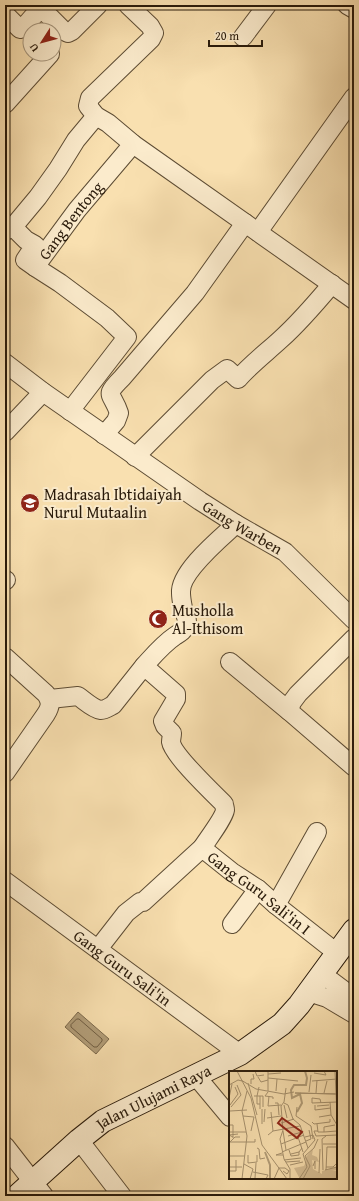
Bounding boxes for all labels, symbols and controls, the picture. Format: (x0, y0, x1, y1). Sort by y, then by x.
north arrow (22, 22, 62, 62)
scale bar (209, 22, 262, 48)
text: 20 m (215, 27, 239, 44)
text: U (25, 40, 43, 56)
street label: Gang Bentong (32, 176, 109, 265)
place label: Madrasah Ibtidaiyah Nurul Mutaalin (44, 482, 182, 524)
school or university icon: Madrasah Ibtidaiyah Nurul Mutaalin (19, 492, 41, 514)
street label: Gang Warben (198, 494, 287, 560)
place label: Musholla Al-Ithisom (172, 598, 243, 640)
mosque icon: Musholla Al-Ithisom (147, 608, 169, 630)
street label: Gang Guru Sali'in I (202, 845, 316, 940)
street label: Gang Guru Sali'in (69, 923, 177, 1012)
street label: Jalan Ulujami Raya (88, 1058, 215, 1136)
inset map (229, 1071, 337, 1179)

